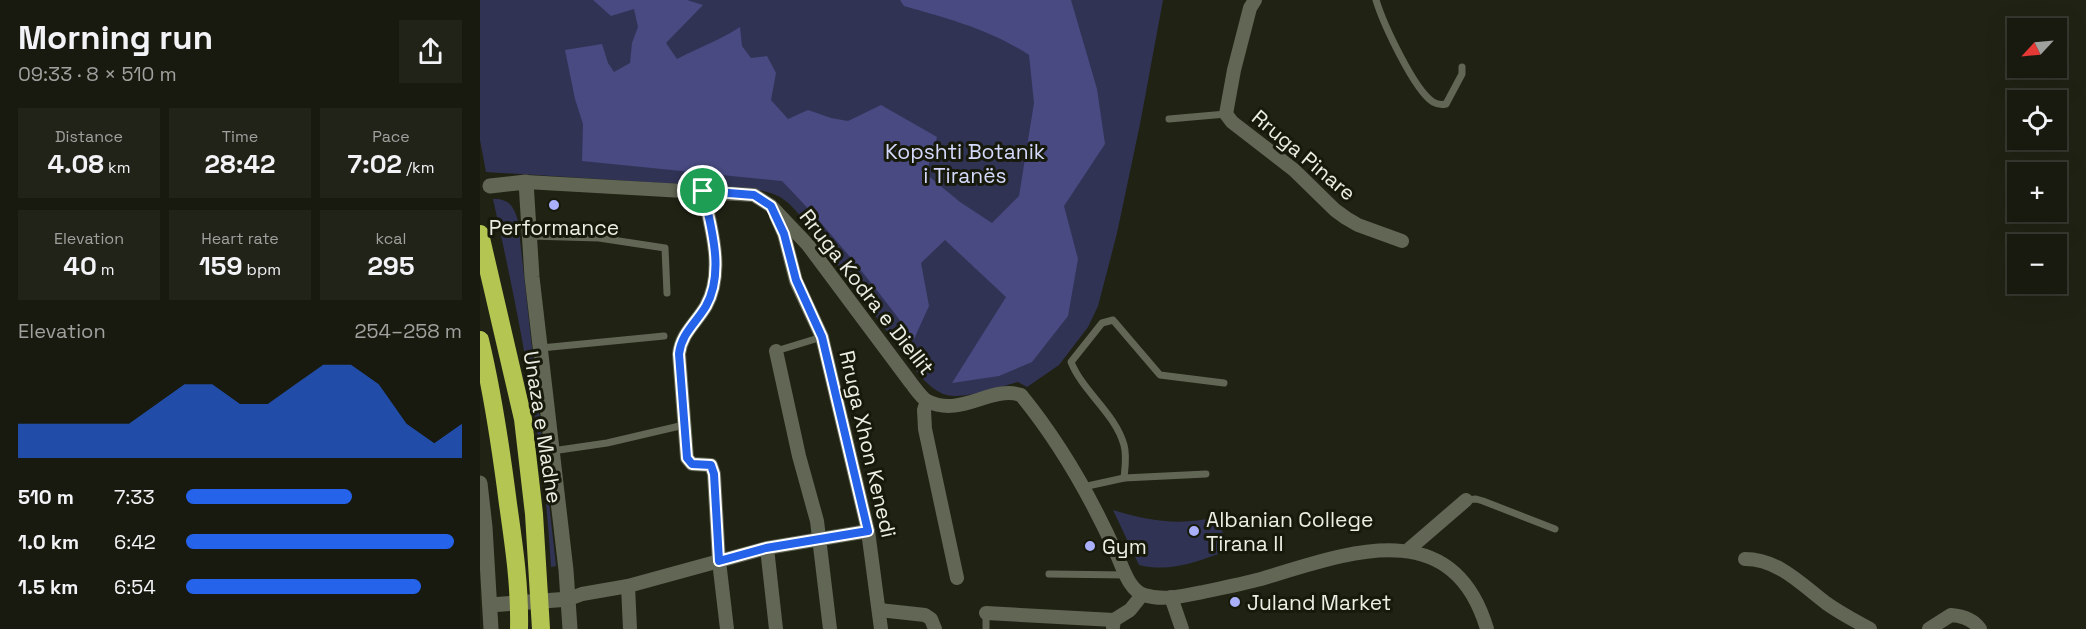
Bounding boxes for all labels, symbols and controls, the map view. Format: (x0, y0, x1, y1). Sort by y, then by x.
text: Morning run (18, 17, 213, 59)
north arrow (2007, 18, 2067, 78)
map controls (2007, 18, 2067, 294)
button: share (399, 20, 462, 83)
text: 09:33 · 8 × 510 m (18, 61, 177, 87)
button: locate (2007, 90, 2067, 150)
street label: Rruga Pinare (1246, 104, 1362, 206)
text: Distance (55, 126, 123, 147)
text: Time (222, 126, 258, 147)
text: Pace (372, 126, 410, 147)
park label: Kopshti Botanik i Tiranës (885, 138, 1045, 189)
text: 4.08 (48, 147, 104, 181)
text: 28:42 (205, 147, 275, 181)
text: 7:02 (348, 147, 402, 181)
text: km (104, 157, 130, 178)
text: /km (402, 157, 434, 178)
button: + (2007, 162, 2067, 222)
pin (677, 165, 728, 216)
icon: arrive (686, 174, 719, 207)
marker: Performance (547, 198, 561, 212)
street label: Rruga Kodra e Diellit (794, 204, 940, 380)
place label: Performance (489, 214, 619, 241)
text: Elevation (54, 228, 124, 249)
text: Heart rate (201, 228, 279, 249)
text: kcal (376, 228, 406, 249)
button: − (2007, 234, 2067, 294)
text: 40 (63, 249, 97, 283)
text: 159 (199, 249, 242, 283)
text: 295 (367, 249, 415, 283)
text: m (97, 259, 115, 280)
text: bpm (242, 259, 281, 280)
text: Elevation (18, 318, 106, 344)
text: 254–258 m (354, 318, 462, 344)
street label: Rruga Xhon Kenedi (833, 348, 903, 540)
street label: Unaza e Madhe (518, 349, 568, 505)
text: 510 m (18, 484, 74, 510)
text: 7:33 (114, 484, 155, 510)
place label: Albanian College Tirana II (1206, 506, 1373, 557)
marker: Albanian College Tirana II (1187, 524, 1201, 538)
text: 1.0 km (18, 529, 79, 555)
text: 6:42 (114, 529, 156, 555)
place label: Gym (1102, 533, 1147, 560)
marker: Gym (1083, 539, 1097, 553)
text: 1.5 km (18, 574, 78, 600)
text: 6:54 (114, 574, 156, 600)
place label: Juland Market (1247, 589, 1391, 616)
marker: Juland Market (1228, 595, 1242, 609)

